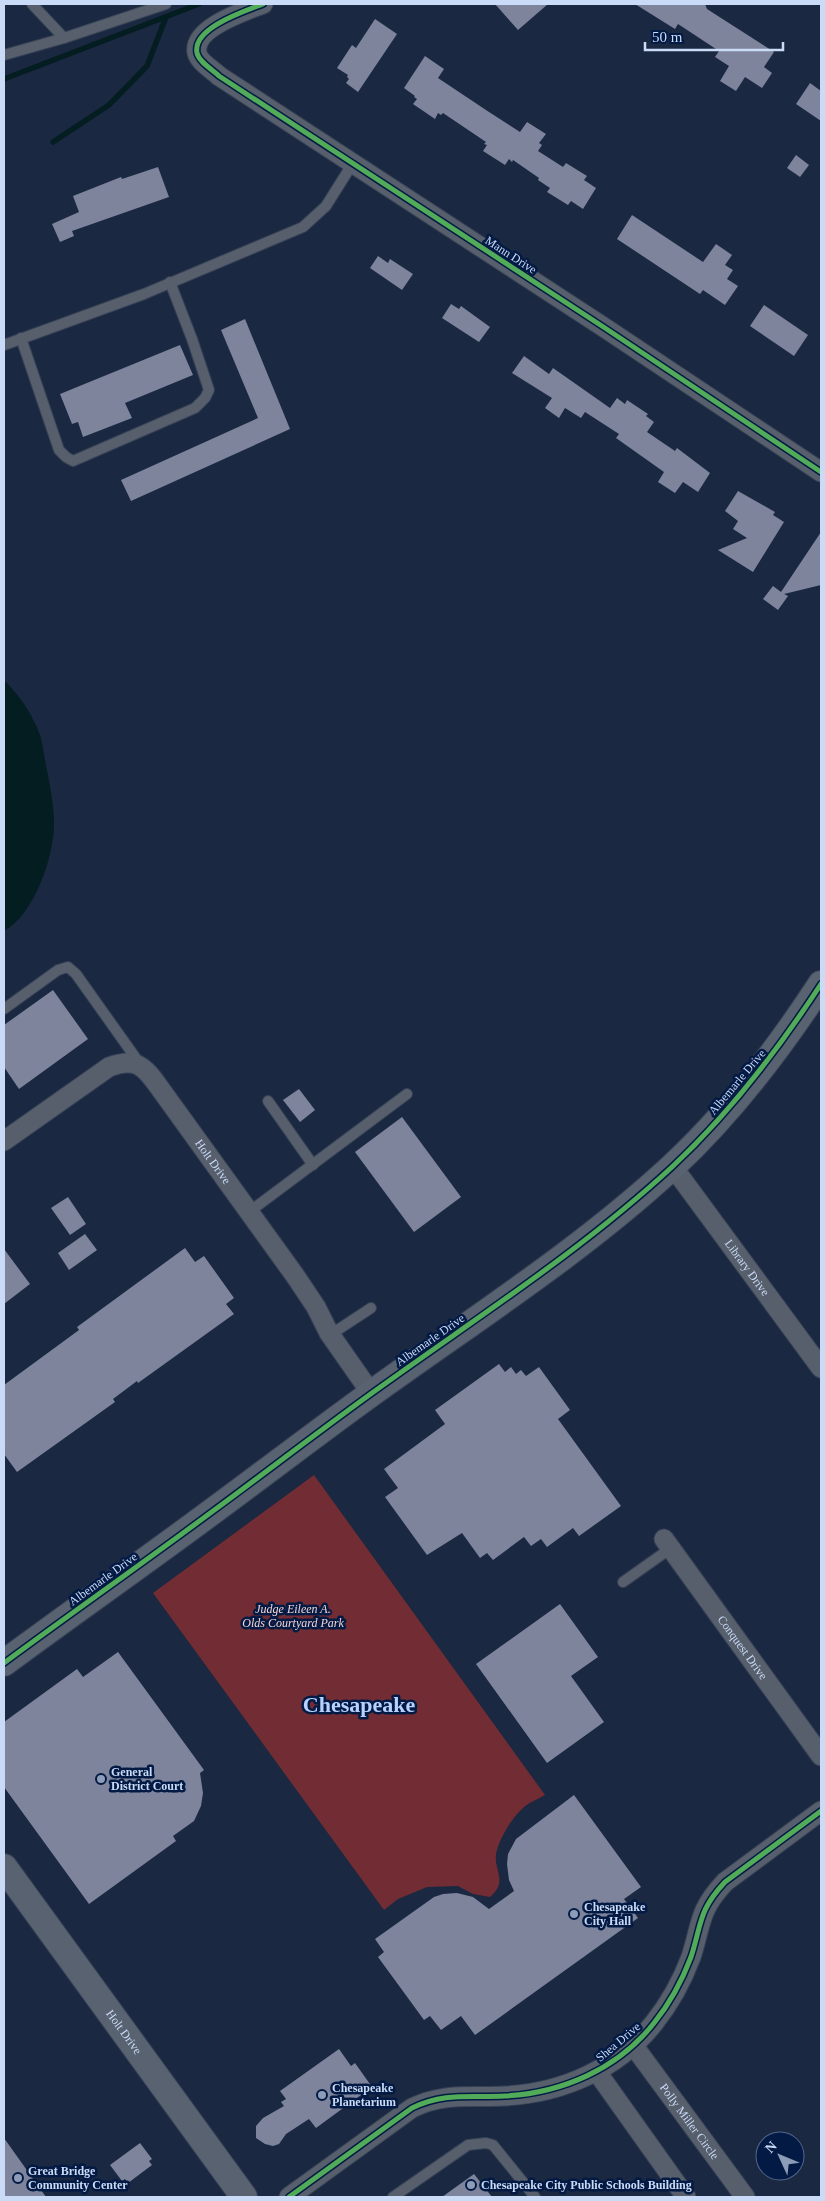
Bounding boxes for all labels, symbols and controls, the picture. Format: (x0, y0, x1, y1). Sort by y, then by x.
scale bar (645, 20, 782, 52)
text: 50 m (652, 29, 683, 45)
street label: Mann Drive (483, 233, 539, 277)
street label: Albemarle Drive (706, 1046, 768, 1118)
street label: Holt Drive (192, 1137, 234, 1187)
street label: Library Drive (722, 1237, 772, 1299)
street label: Albemarle Drive (393, 1311, 467, 1369)
street label: Albemarle Drive (66, 1550, 140, 1608)
park label: Judge Eileen A. Olds Courtyard Park (242, 1602, 344, 1630)
street label: Conquest Drive (715, 1613, 770, 1682)
district label: Chesapeake (303, 1692, 415, 1717)
place label: General District Court (111, 1765, 183, 1793)
marker: General District Court (95, 1773, 107, 1785)
place label: Chesapeake City Hall (584, 1900, 646, 1928)
marker: Chesapeake City Hall (568, 1908, 580, 1920)
street label: Holt Drive (103, 2007, 145, 2057)
street label: Shea Drive (593, 2019, 643, 2065)
place label: Chesapeake Planetarium (332, 2081, 396, 2109)
street label: Polly Miller Circle (657, 2081, 722, 2162)
marker: Chesapeake Planetarium (316, 2089, 328, 2101)
north arrow (755, 2131, 805, 2181)
text: N (762, 2138, 780, 2156)
place label: Great Bridge Community Center (28, 2164, 128, 2192)
marker: Great Bridge Community Center (12, 2172, 24, 2184)
place label: Chesapeake City Public Schools Building (481, 2178, 692, 2192)
marker: Chesapeake City Public Schools Building (465, 2179, 477, 2191)

